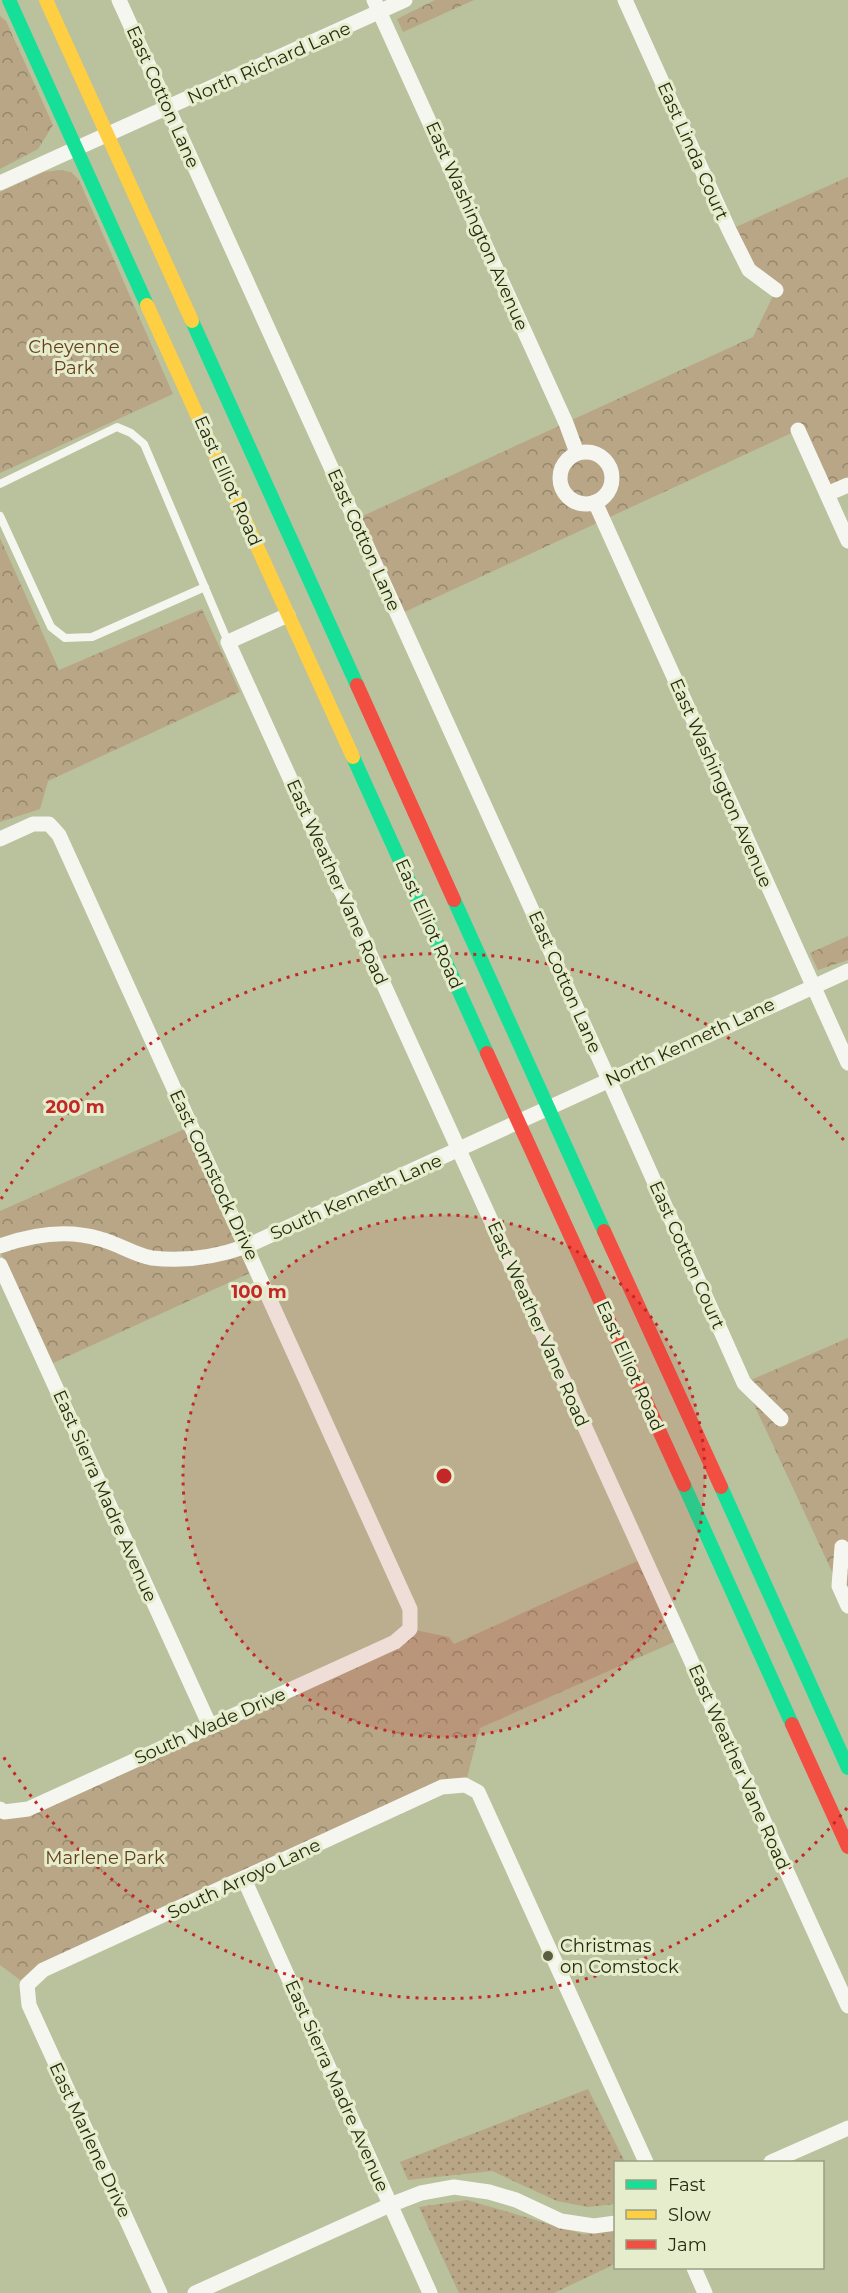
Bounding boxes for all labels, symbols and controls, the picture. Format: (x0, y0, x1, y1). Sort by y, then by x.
street label: North Richard Lane (184, 17, 354, 109)
street label: East Cotton Lane (122, 22, 204, 172)
street label: East Linda Court (653, 78, 733, 224)
street label: East Washington Avenue (421, 118, 533, 334)
park label: Cheyenne Park (28, 336, 120, 379)
street label: East Elliot Road (189, 412, 267, 550)
street label: East Cotton Lane (323, 465, 405, 615)
street label: East Washington Avenue (665, 675, 777, 891)
street label: East Weather Vane Road (282, 776, 392, 988)
street label: East Elliot Road (390, 855, 468, 993)
street label: East Cotton Lane (524, 907, 606, 1057)
street label: North Kenneth Lane (602, 993, 778, 1091)
street label: East Comstock Drive (165, 1086, 263, 1264)
text: 200 m (45, 1096, 105, 1118)
street label: South Kenneth Lane (267, 1149, 445, 1245)
street label: East Cotton Court (644, 1178, 730, 1332)
street label: East Weather Vane Road (483, 1218, 593, 1430)
text: 100 m (231, 1281, 287, 1303)
street label: East Elliot Road (591, 1297, 669, 1435)
street label: East Sierra Madre Avenue (48, 1387, 162, 1605)
centre of rings (434, 1466, 454, 1486)
street label: East Weather Vane Road (684, 1661, 794, 1873)
street label: South Wade Drive (131, 1683, 289, 1769)
street label: South Arroyo Lane (164, 1834, 324, 1924)
park label: Marlene Park (45, 1847, 165, 1869)
place label: Christmas on Comstock (560, 1935, 679, 1978)
marker: Christmas on Comstock (541, 1949, 555, 1963)
street label: East Sierra Madre Avenue (280, 1977, 394, 2195)
street label: East Marlene Drive (44, 2059, 136, 2221)
legend (614, 2161, 824, 2269)
text: Fast (668, 2174, 706, 2196)
text: Slow (668, 2204, 711, 2226)
text: Jam (667, 2234, 707, 2256)

